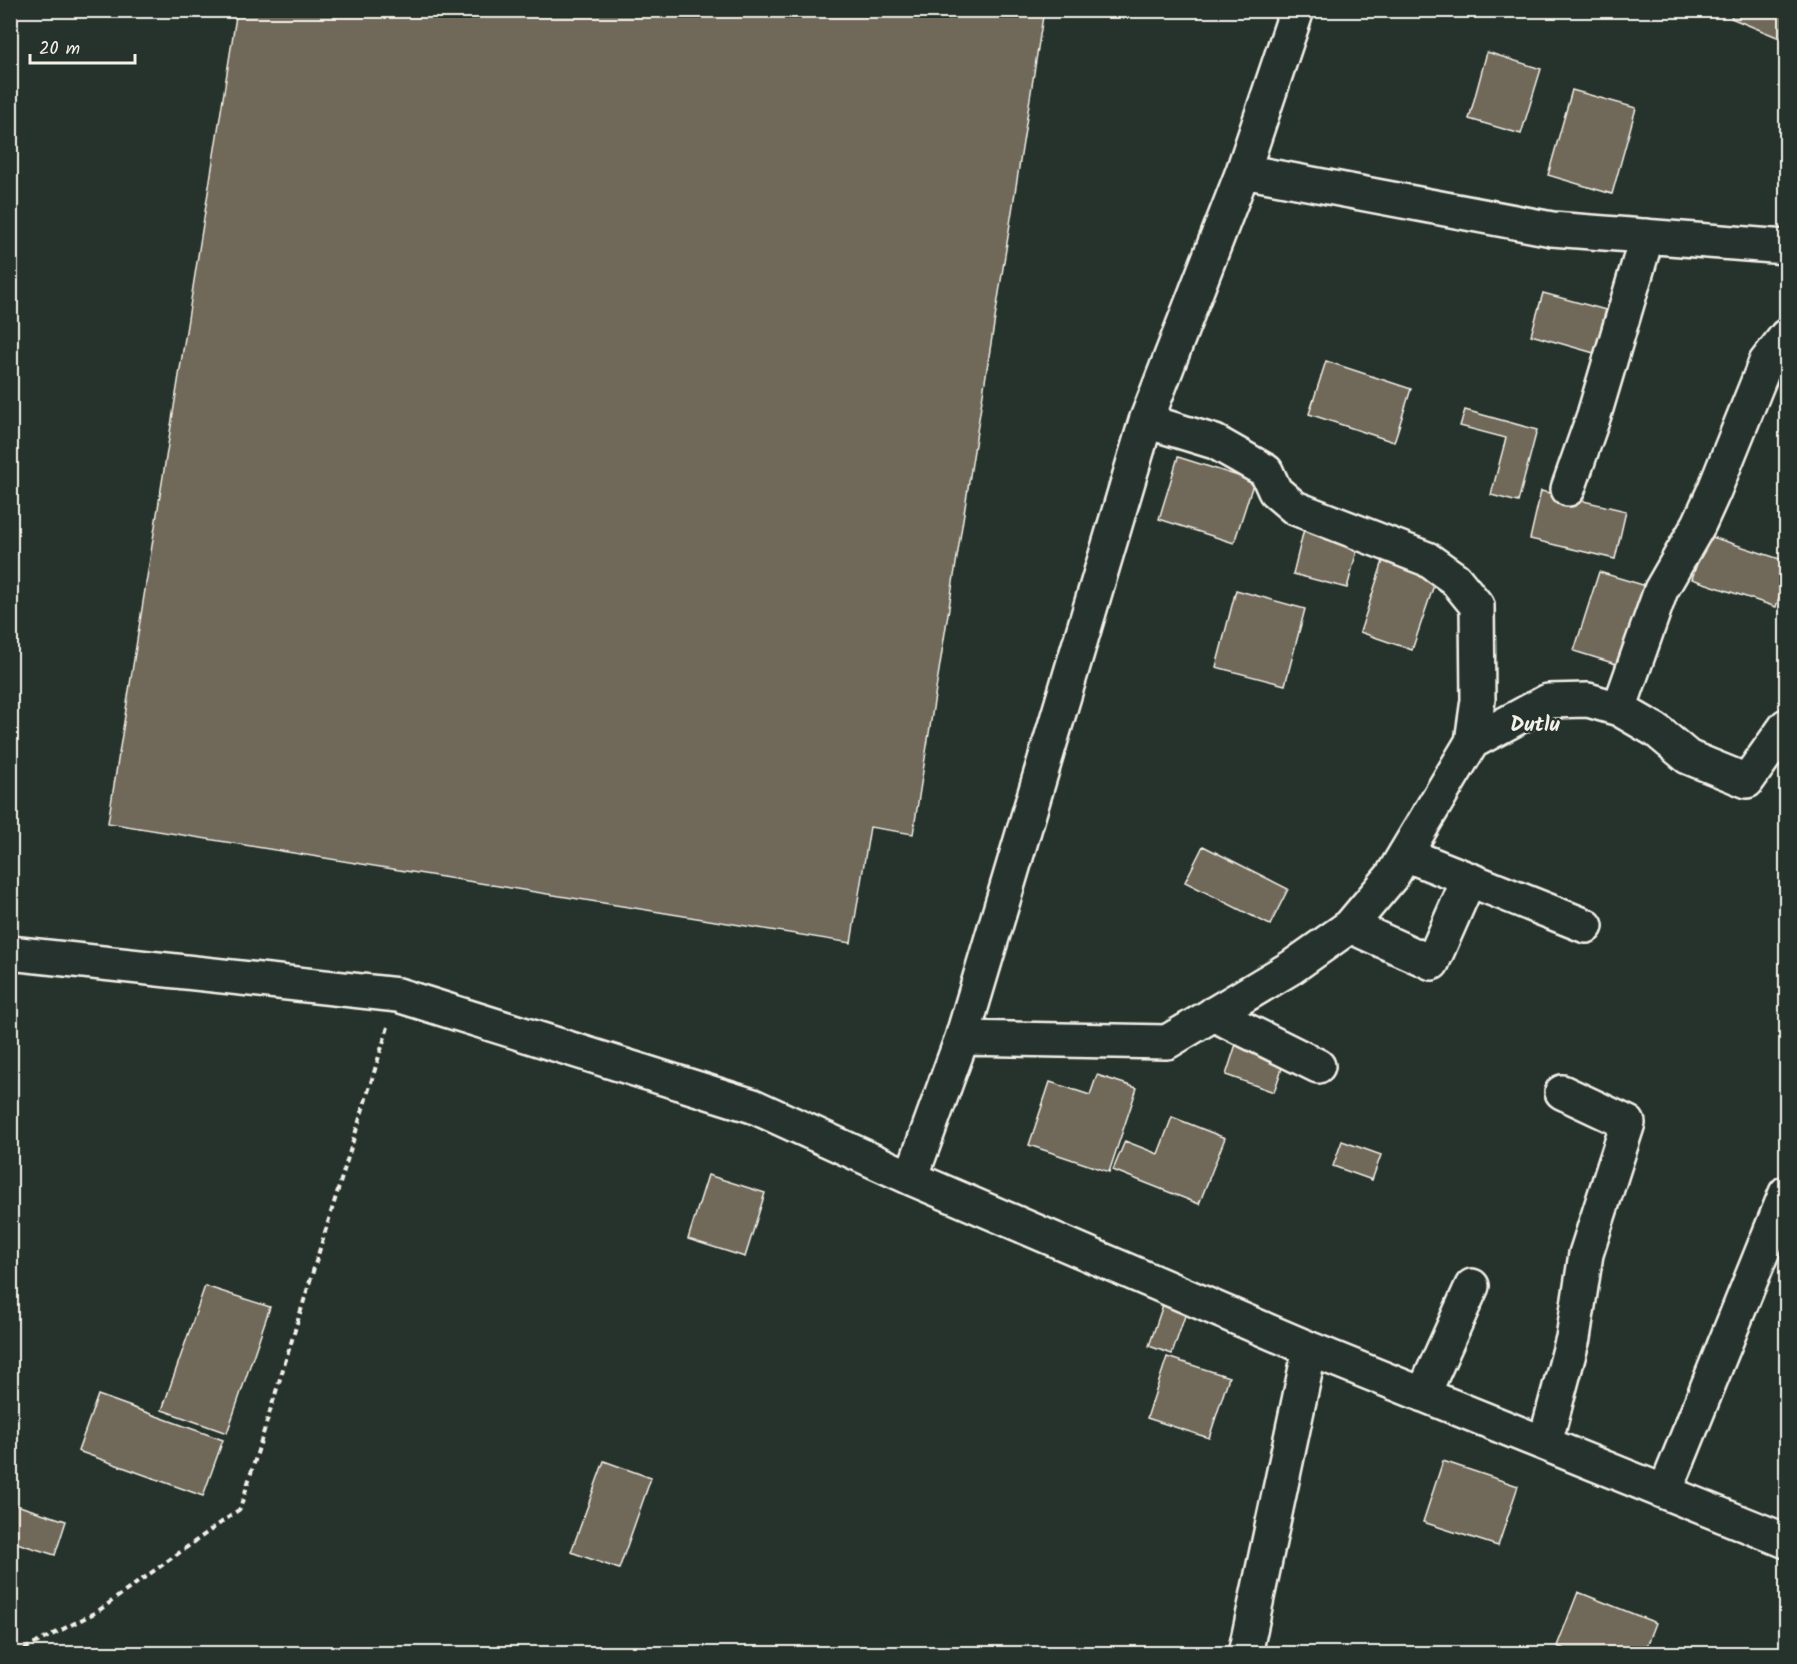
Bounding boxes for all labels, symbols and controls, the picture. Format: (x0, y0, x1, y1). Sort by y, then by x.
scale bar (30, 27, 135, 65)
text: 20 m (39, 35, 80, 64)
district label: Dutlu (1510, 709, 1561, 742)

